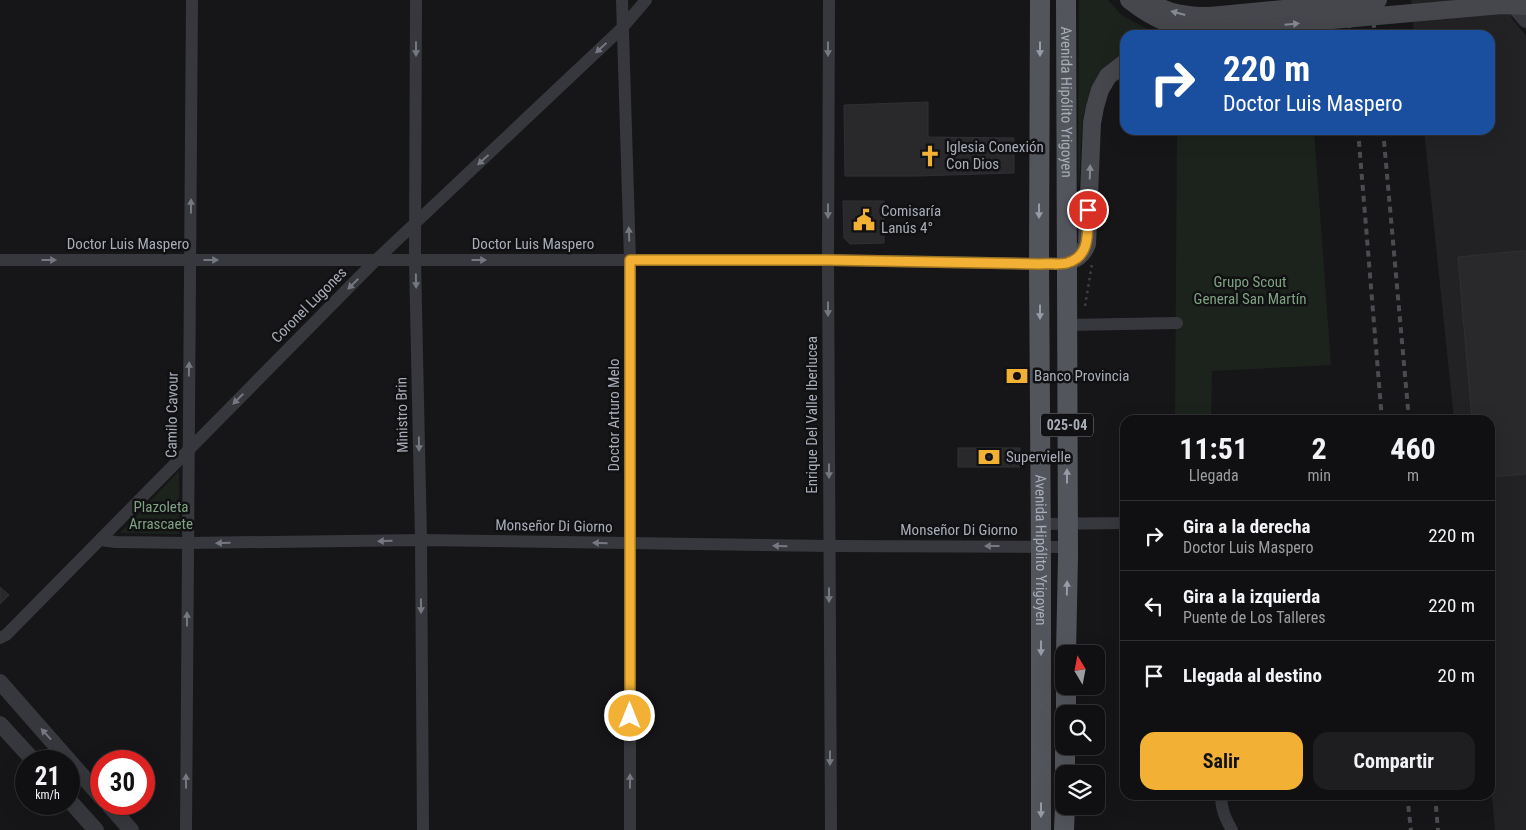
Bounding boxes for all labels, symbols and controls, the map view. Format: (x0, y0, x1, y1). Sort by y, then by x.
one-way arrow (1170, 9, 1185, 17)
one-way arrow (1284, 20, 1300, 28)
street label: Avenida Hipólito Yrigoyen (1057, 26, 1076, 178)
one-way arrow (412, 41, 420, 57)
one-way arrow (824, 41, 832, 57)
one-way arrow (1036, 41, 1044, 57)
one-way arrow (595, 42, 607, 54)
text: 220 m (1223, 49, 1310, 90)
icon: right (1140, 50, 1205, 115)
text: Doctor Luis Maspero (1223, 91, 1403, 116)
place label: Iglesia Conexión Con Dios (946, 138, 1044, 173)
church icon: Iglesia Conexión Con Dios (917, 143, 943, 169)
one-way arrow (477, 154, 489, 166)
one-way arrow (1086, 164, 1094, 180)
pin (1067, 189, 1109, 231)
icon: arrive (1074, 196, 1102, 224)
one-way arrow (187, 198, 195, 214)
place label: Comisaría Lanús 4° (881, 202, 941, 237)
one-way arrow (824, 203, 832, 219)
one-way arrow (1035, 203, 1043, 219)
public building icon: Comisaría Lanús 4° (851, 207, 877, 233)
one-way arrow (625, 226, 633, 242)
street label: Doctor Luis Maspero (67, 235, 189, 253)
street label: Doctor Luis Maspero (472, 235, 594, 253)
one-way arrow (41, 256, 57, 264)
one-way arrow (203, 256, 219, 264)
one-way arrow (471, 256, 487, 264)
street label: Coronel Lugones (268, 263, 351, 346)
one-way arrow (412, 273, 420, 289)
park label: Grupo Scout General San Martín (1194, 273, 1306, 308)
one-way arrow (347, 278, 359, 290)
one-way arrow (824, 301, 832, 317)
one-way arrow (1036, 305, 1044, 321)
street label: Enrique Del Valle Iberlucea (803, 336, 821, 494)
street label: Doctor Arturo Melo (605, 359, 623, 471)
one-way arrow (185, 361, 193, 377)
bank icon: Banco Provincia (1004, 363, 1030, 389)
place label: Banco Provincia (1034, 367, 1129, 385)
street label: Camilo Cavour (162, 371, 182, 458)
street label: Ministro Brin (392, 377, 412, 453)
one-way arrow (232, 393, 244, 405)
road number: 025-04 (1041, 414, 1093, 436)
text: 11:51 (1179, 431, 1248, 466)
text: 2 (1312, 431, 1327, 466)
text: 460 (1390, 431, 1436, 466)
one-way arrow (415, 436, 423, 452)
bank icon: Supervielle (976, 444, 1002, 470)
place label: Supervielle (1006, 448, 1071, 466)
one-way arrow (825, 464, 833, 480)
text: Llegada (1189, 466, 1239, 485)
text: min (1307, 466, 1331, 485)
text: m (1407, 466, 1419, 485)
one-way arrow (1063, 468, 1071, 484)
street label: Avenida Hipólito Yrigoyen (1031, 474, 1050, 626)
park label: Plazoleta Arrascaete (129, 498, 193, 533)
text: Gira a la derecha (1183, 515, 1310, 538)
street label: Monseñor Di Giorno (495, 516, 613, 536)
street label: Monseñor Di Giorno (900, 521, 1018, 539)
icon: right (1140, 522, 1168, 550)
text: 220 m (1428, 524, 1475, 547)
one-way arrow (377, 537, 393, 545)
text: Doctor Luis Maspero (1183, 538, 1314, 557)
one-way arrow (215, 539, 231, 547)
one-way arrow (592, 539, 608, 547)
one-way arrow (772, 542, 788, 550)
one-way arrow (984, 542, 1000, 550)
one-way arrow (1063, 579, 1071, 595)
text: Gira a la izquierda (1183, 585, 1320, 608)
one-way arrow (825, 587, 833, 603)
icon: left (1140, 592, 1168, 620)
text: 220 m (1428, 594, 1475, 617)
one-way arrow (417, 598, 425, 614)
text: Puente de Los Talleres (1183, 608, 1326, 627)
one-way arrow (183, 611, 191, 627)
one-way arrow (1037, 640, 1045, 656)
north arrow (1055, 645, 1105, 695)
map controls (1055, 645, 1105, 815)
icon: arrive (1140, 662, 1168, 690)
text: Llegada al destino (1183, 664, 1322, 687)
text: 20 m (1438, 664, 1475, 687)
position arrow (603, 689, 655, 741)
button: search (1055, 705, 1105, 755)
one-way arrow (40, 728, 52, 740)
button: Salir (1140, 732, 1303, 790)
button: Compartir (1313, 732, 1475, 790)
speed limit sign: 30 (90, 750, 155, 815)
one-way arrow (826, 750, 834, 766)
text: 21 (35, 762, 60, 791)
button: layers (1055, 765, 1105, 815)
one-way arrow (182, 773, 190, 789)
one-way arrow (626, 773, 634, 789)
text: km/h (35, 788, 60, 802)
one-way arrow (1037, 803, 1045, 819)

